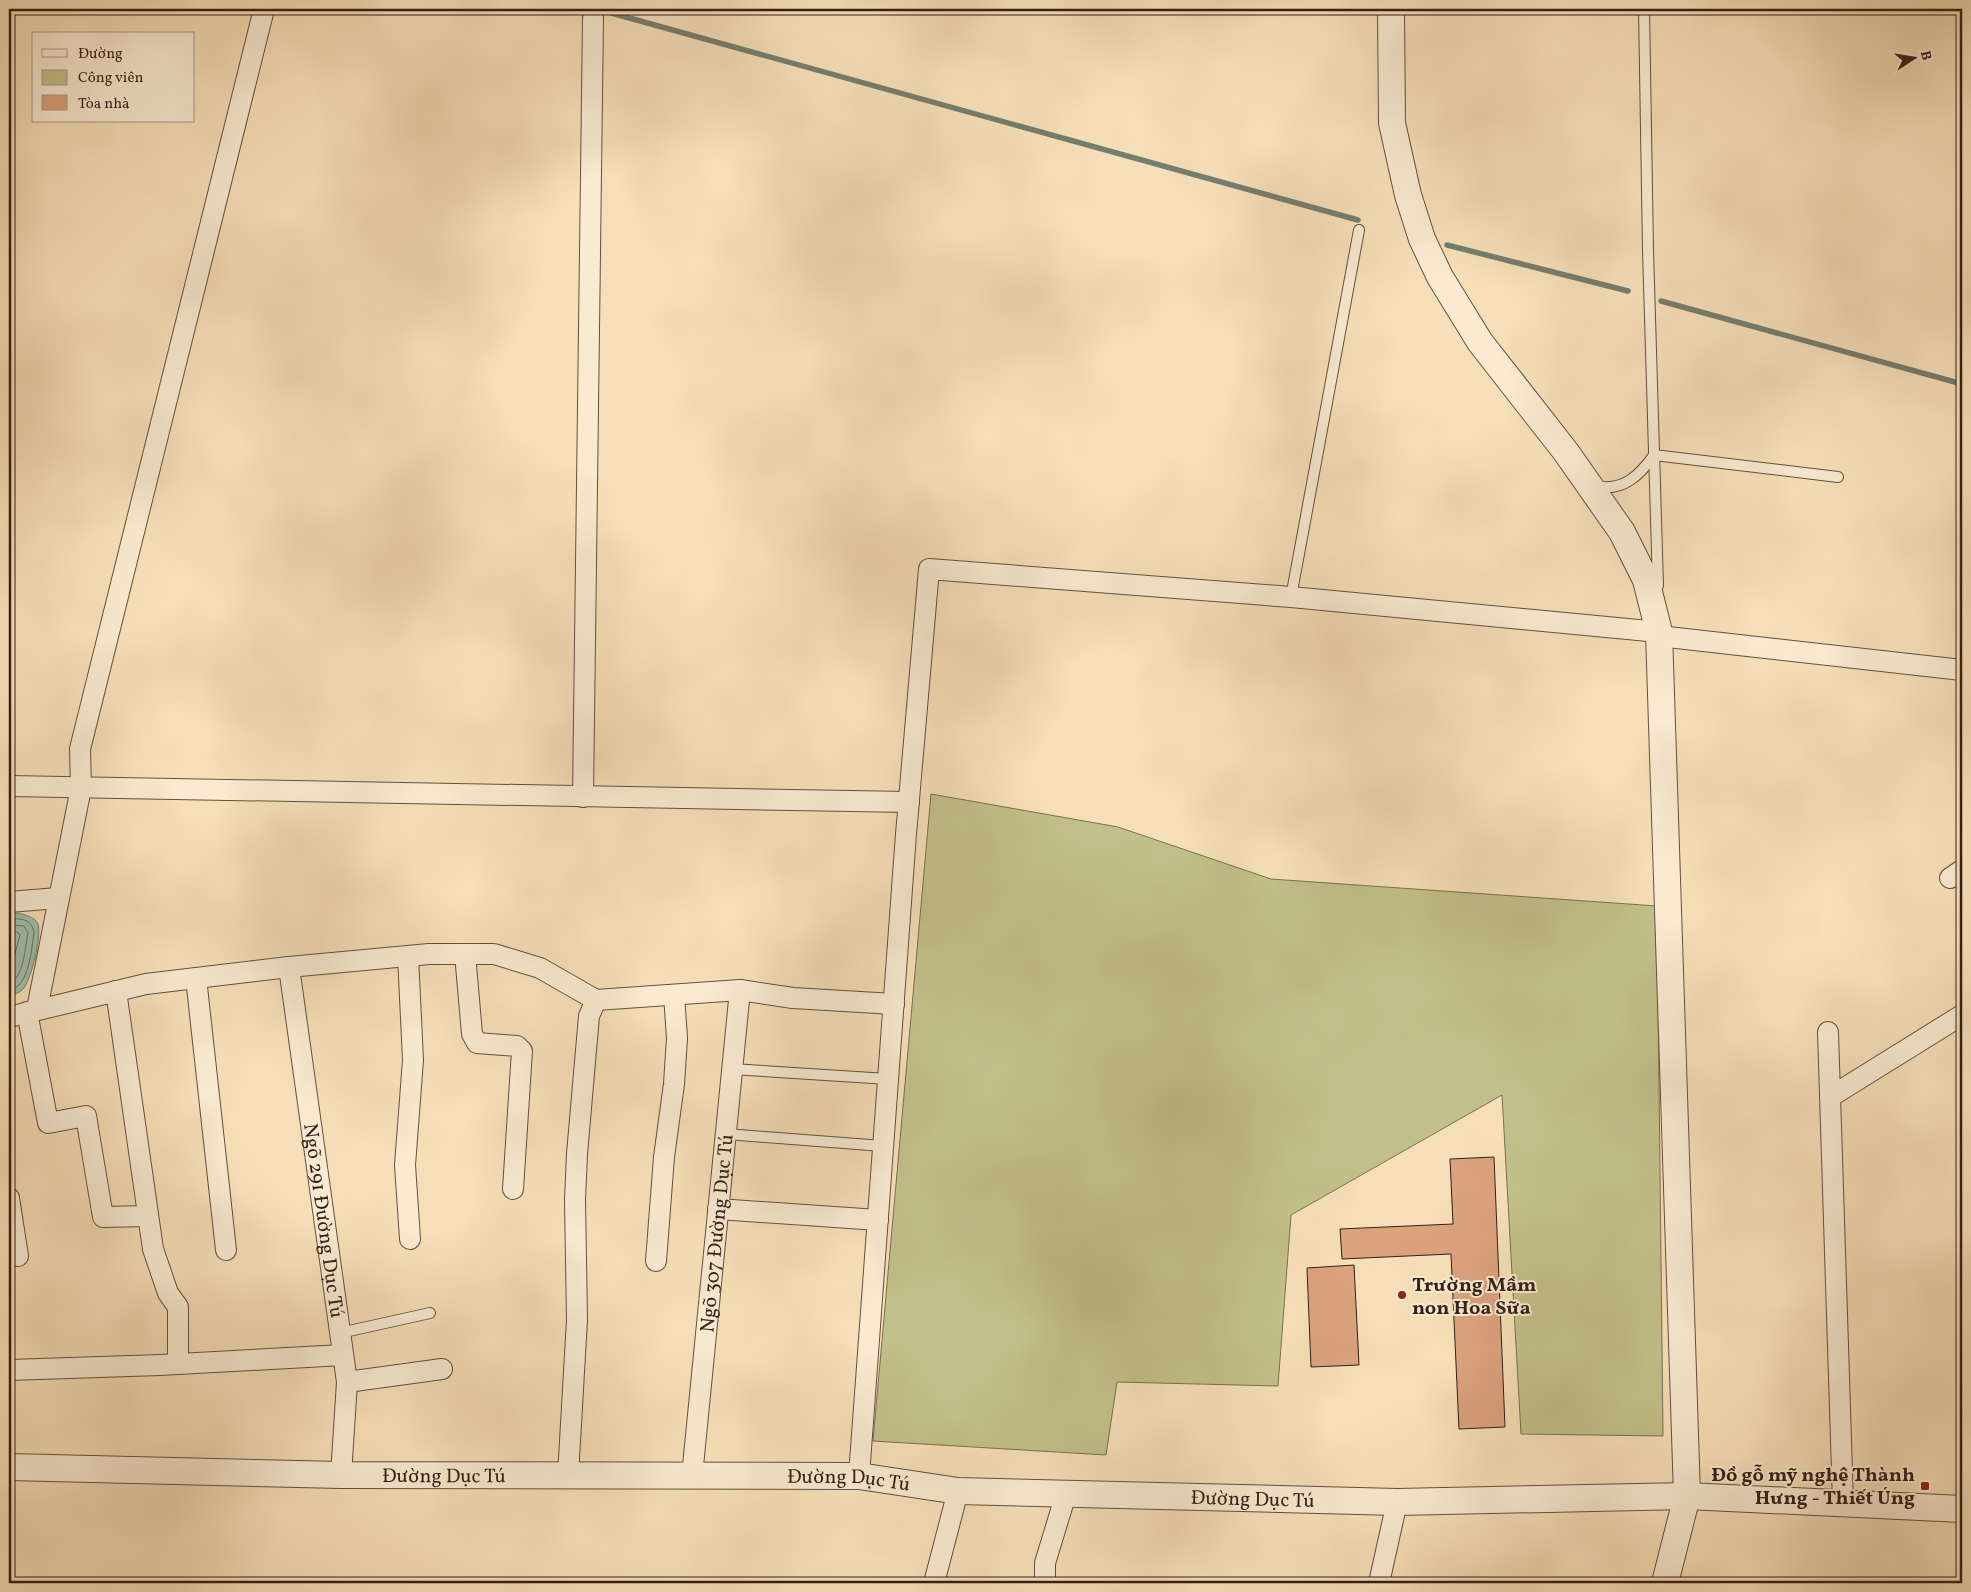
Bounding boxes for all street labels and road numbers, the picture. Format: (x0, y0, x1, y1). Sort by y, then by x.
street label: Ngõ 291 Đường Dục Tú (295, 1122, 350, 1320)
street label: Ngõ 307 Đường Dục Tú (694, 1133, 742, 1334)
street label: Đường Dục Tú (382, 1463, 506, 1491)
street label: Đường Dục Tú (787, 1464, 912, 1500)
street label: Đường Dục Tú (1190, 1485, 1315, 1516)

